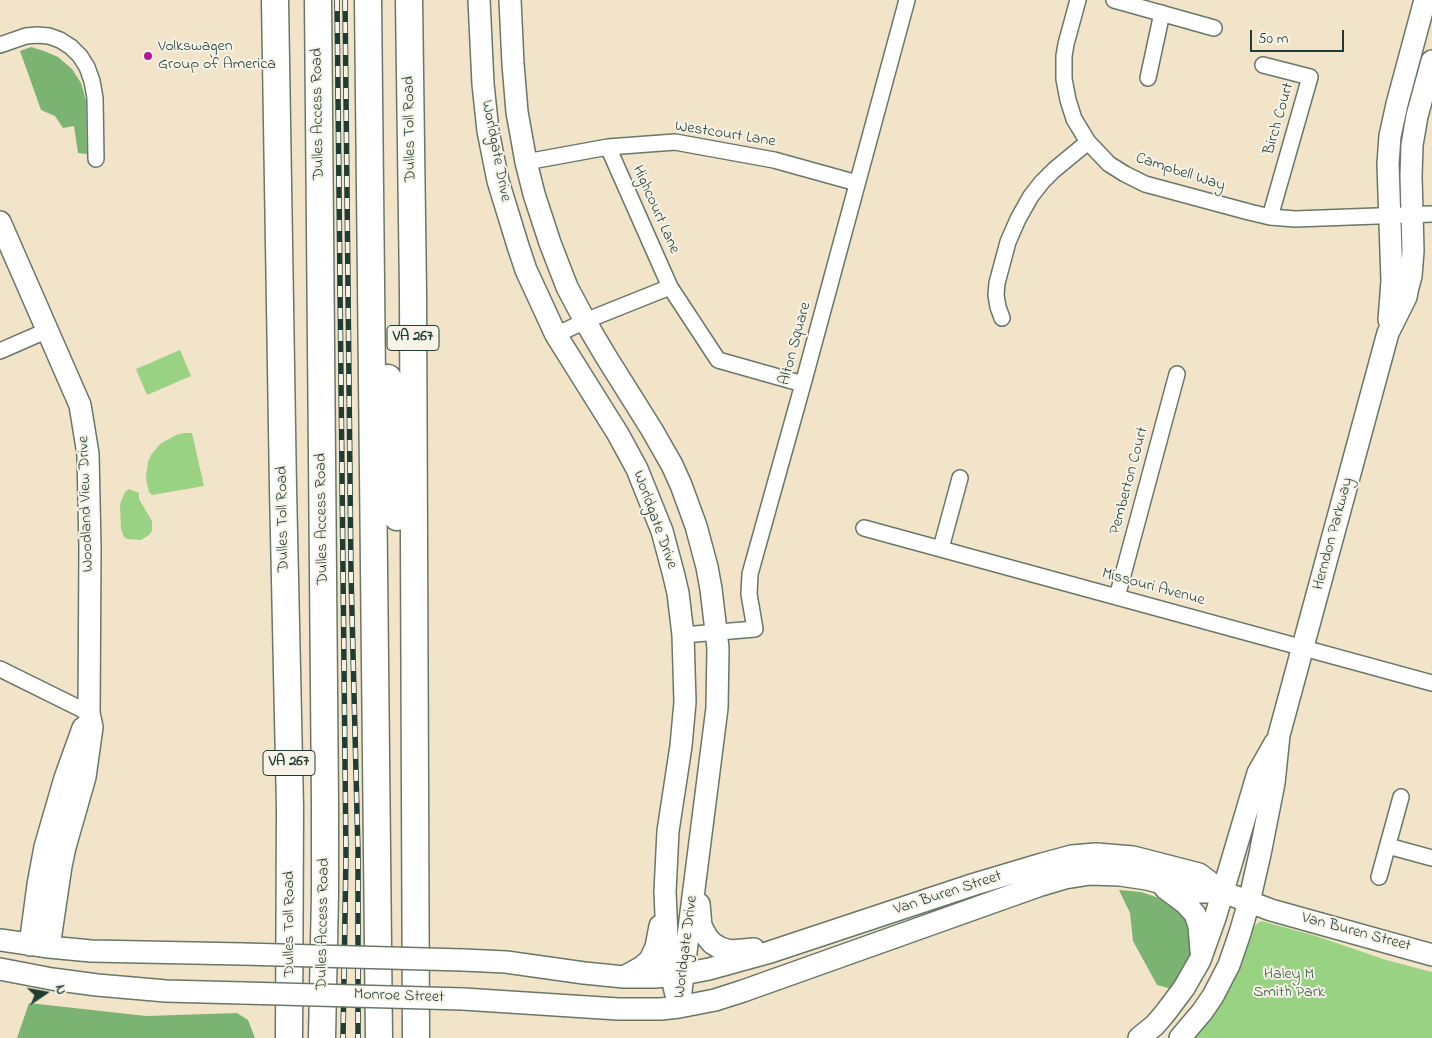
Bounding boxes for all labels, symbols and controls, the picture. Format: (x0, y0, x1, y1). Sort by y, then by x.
scale bar (1252, 20, 1346, 52)
text: 50 m (1258, 28, 1288, 50)
place label: Volkswagen Group of America (158, 37, 276, 75)
street label: Dulles Access Road (308, 48, 330, 180)
marker: Volkswagen Group of America (142, 50, 154, 62)
street label: Dulles Toll Road (400, 76, 422, 182)
street label: Birch Court (1261, 81, 1299, 157)
street label: Worldgate Drive (476, 99, 514, 203)
street label: Westcourt Lane (673, 118, 777, 152)
street label: Campbell Way (1133, 150, 1227, 196)
street label: Highcourt Lane (627, 163, 683, 257)
street label: Alton Square (776, 300, 816, 388)
road number: VA 267 (387, 326, 439, 350)
street label: Pemberton Court (1106, 425, 1154, 537)
street label: Woodland View Drive (75, 435, 99, 573)
street label: Dulles Access Road (312, 453, 334, 585)
street label: Dulles Toll Road (273, 466, 295, 572)
street label: Worldgate Drive (627, 468, 681, 572)
street label: Herndon Parkway (1310, 476, 1358, 592)
street label: Missouri Avenue (1099, 565, 1207, 611)
road number: VA 267 (263, 750, 315, 776)
street label: Dulles Access Road (313, 858, 335, 990)
street label: Van Buren Street (892, 868, 1004, 920)
street label: Dulles Toll Road (280, 871, 300, 977)
street label: Worldgate Drive (671, 895, 703, 999)
street label: Van Buren Street (1299, 909, 1413, 957)
park label: Haley M Smith Park (1253, 965, 1325, 1003)
north arrow (20, 968, 70, 1018)
text: N (49, 983, 71, 997)
street label: Monroe Street (353, 986, 445, 1008)

